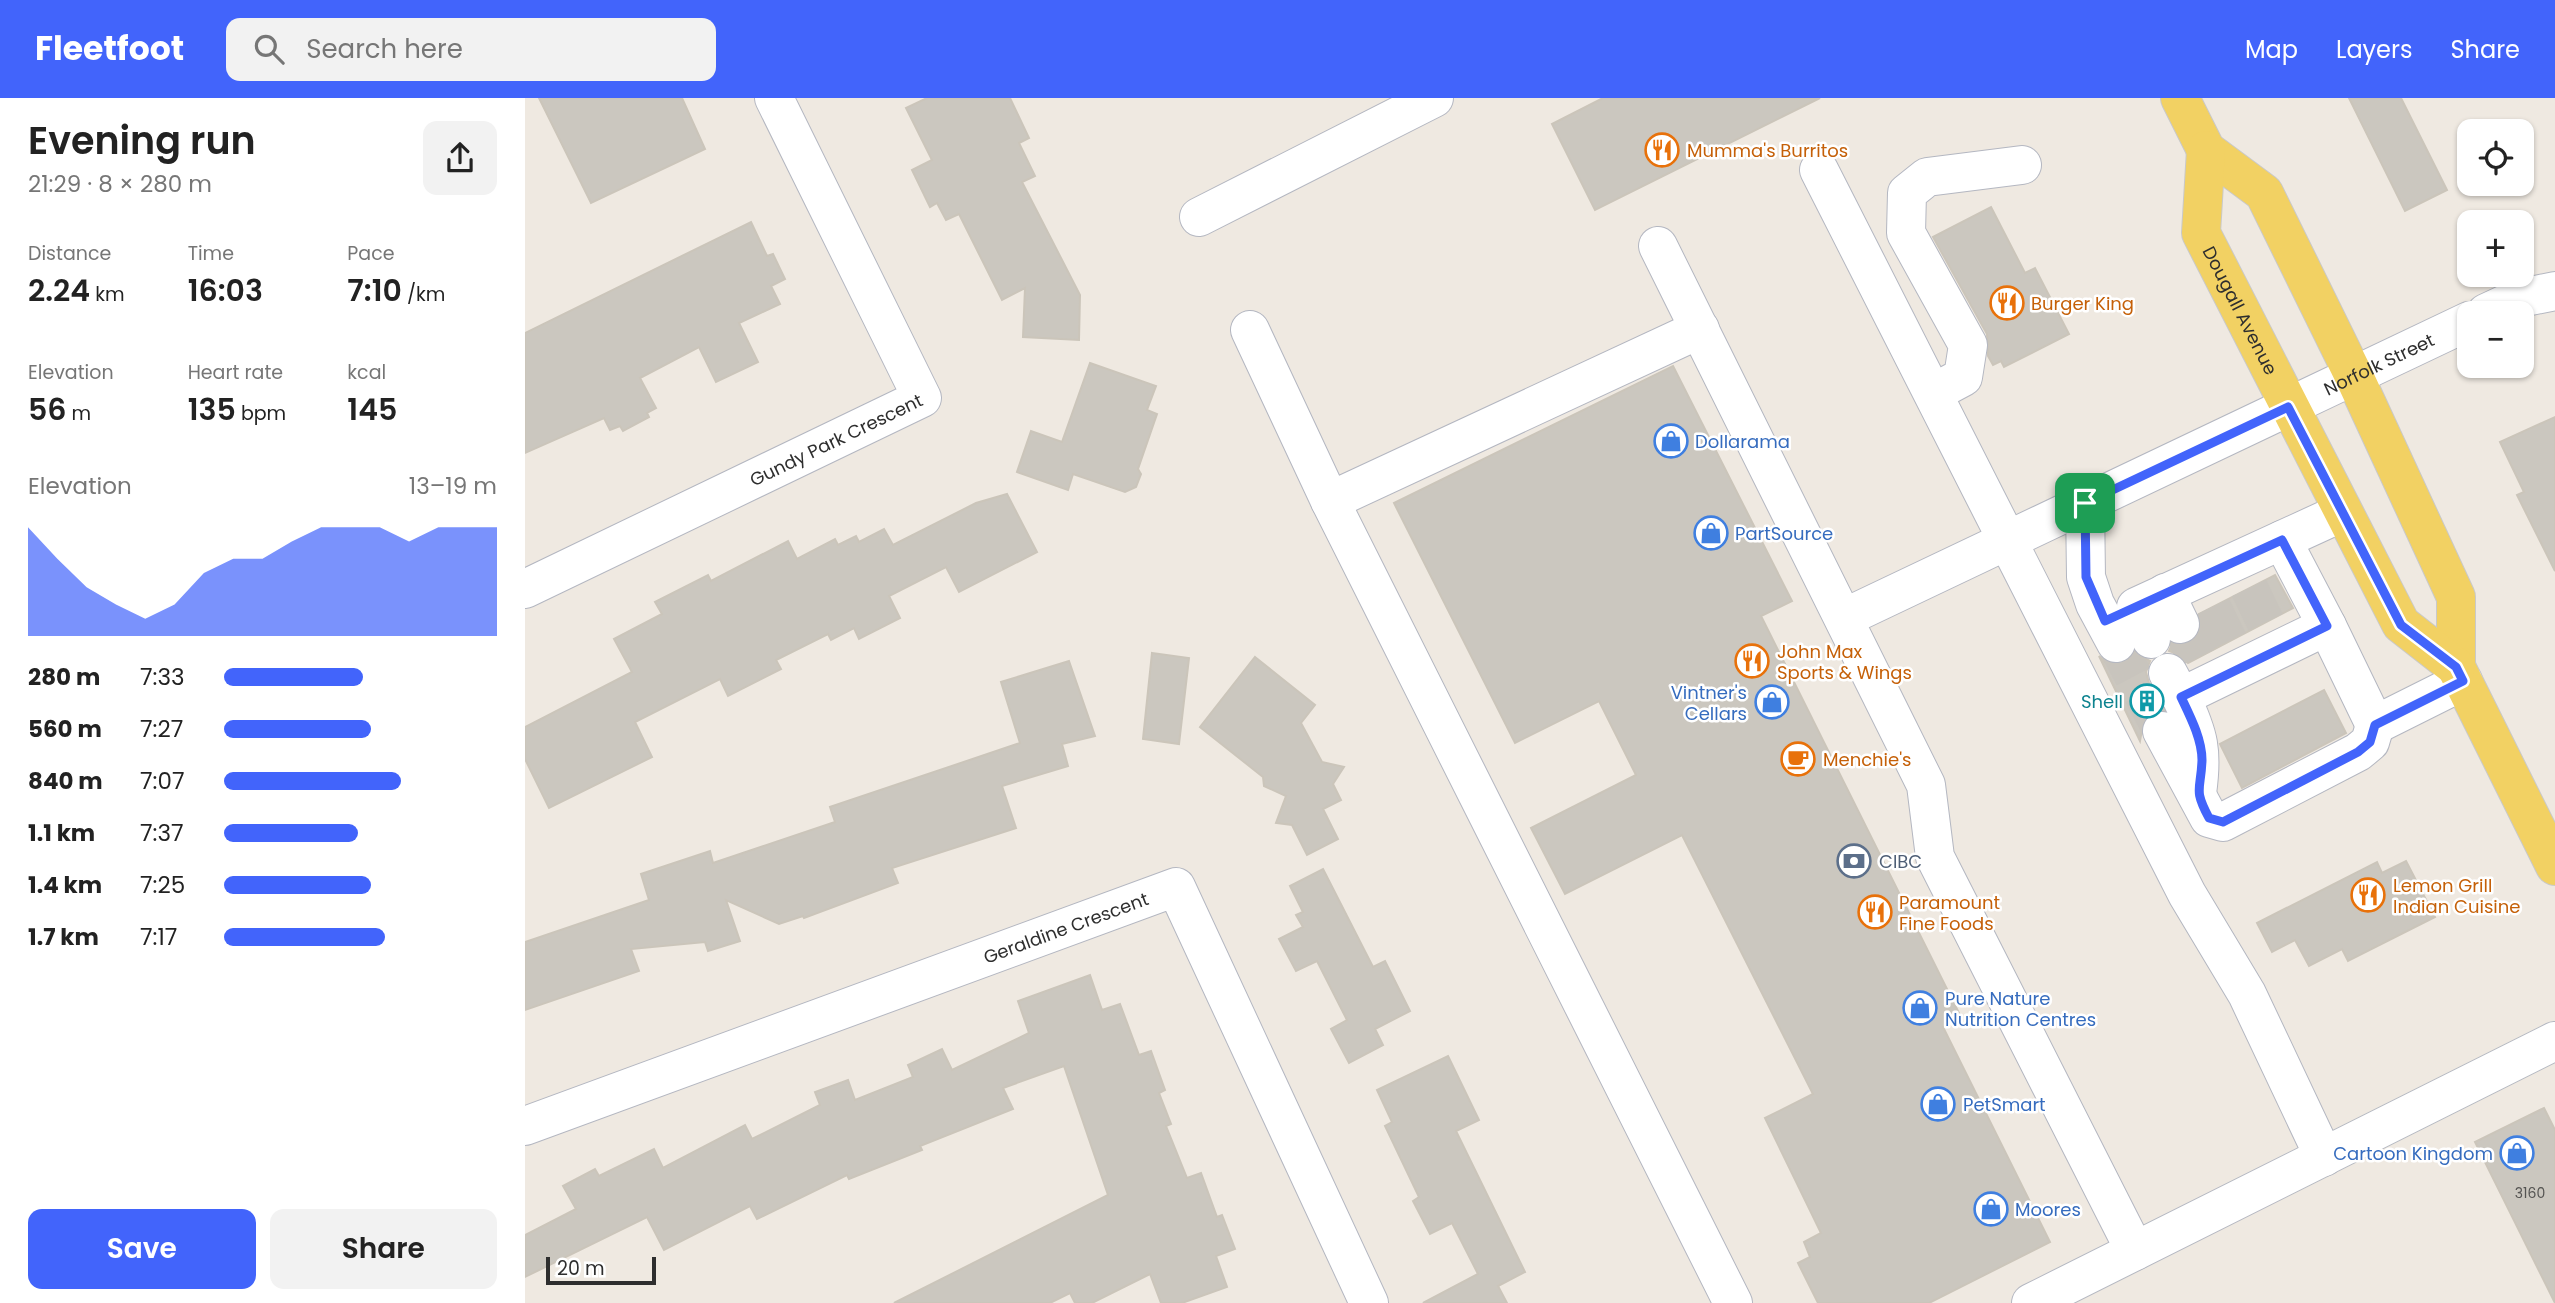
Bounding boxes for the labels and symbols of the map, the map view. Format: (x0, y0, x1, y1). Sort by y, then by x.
restaurant icon: Mumma's Burritos (1643, 131, 1681, 169)
place label: Mumma's Burritos (1687, 138, 1848, 163)
street label: Dougall Avenue (2197, 242, 2284, 379)
restaurant icon: Burger King (1988, 284, 2026, 322)
place label: Burger King (2031, 291, 2134, 316)
street label: Norfolk Street (2319, 327, 2438, 401)
street label: Gundy Park Crescent (745, 387, 926, 492)
shop icon: Dollarama (1652, 422, 1690, 460)
place label: Dollarama (1695, 429, 1790, 454)
pin (2055, 473, 2115, 533)
shop icon: PartSource (1692, 514, 1730, 552)
place label: PartSource (1735, 521, 1833, 546)
place label: John Max Sports & Wings (1777, 639, 1912, 685)
restaurant icon: John Max Sports & Wings (1733, 642, 1771, 680)
place label: Vintner's Cellars (1671, 680, 1747, 726)
building icon: Shell (2128, 682, 2166, 720)
shop icon: Vintner's Cellars (1753, 683, 1791, 721)
place label: Shell (2081, 689, 2123, 714)
cafe icon: Menchie's (1779, 740, 1817, 778)
place label: Menchie's (1823, 747, 1911, 772)
bank icon: CIBC (1835, 842, 1873, 880)
place label: CIBC (1879, 849, 1922, 874)
place label: Lemon Grill Indian Cuisine (2393, 873, 2520, 919)
restaurant icon: Lemon Grill Indian Cuisine (2349, 876, 2387, 914)
street label: Geraldine Crescent (980, 886, 1152, 969)
place label: Paramount Fine Foods (1899, 890, 2000, 936)
restaurant icon: Paramount Fine Foods (1856, 893, 1894, 931)
place label: Pure Nature Nutrition Centres (1945, 986, 2096, 1032)
shop icon: Pure Nature Nutrition Centres (1901, 989, 1939, 1027)
shop icon: PetSmart (1919, 1085, 1957, 1123)
place label: PetSmart (1963, 1092, 2046, 1117)
shop icon: Cartoon Kingdom (2498, 1134, 2536, 1172)
place label: Cartoon Kingdom (2333, 1141, 2493, 1166)
house number: 3160 (2515, 1183, 2545, 1203)
shop icon: Moores (1972, 1190, 2010, 1228)
place label: Moores (2015, 1197, 2081, 1222)
scale bar (546, 1254, 656, 1286)

